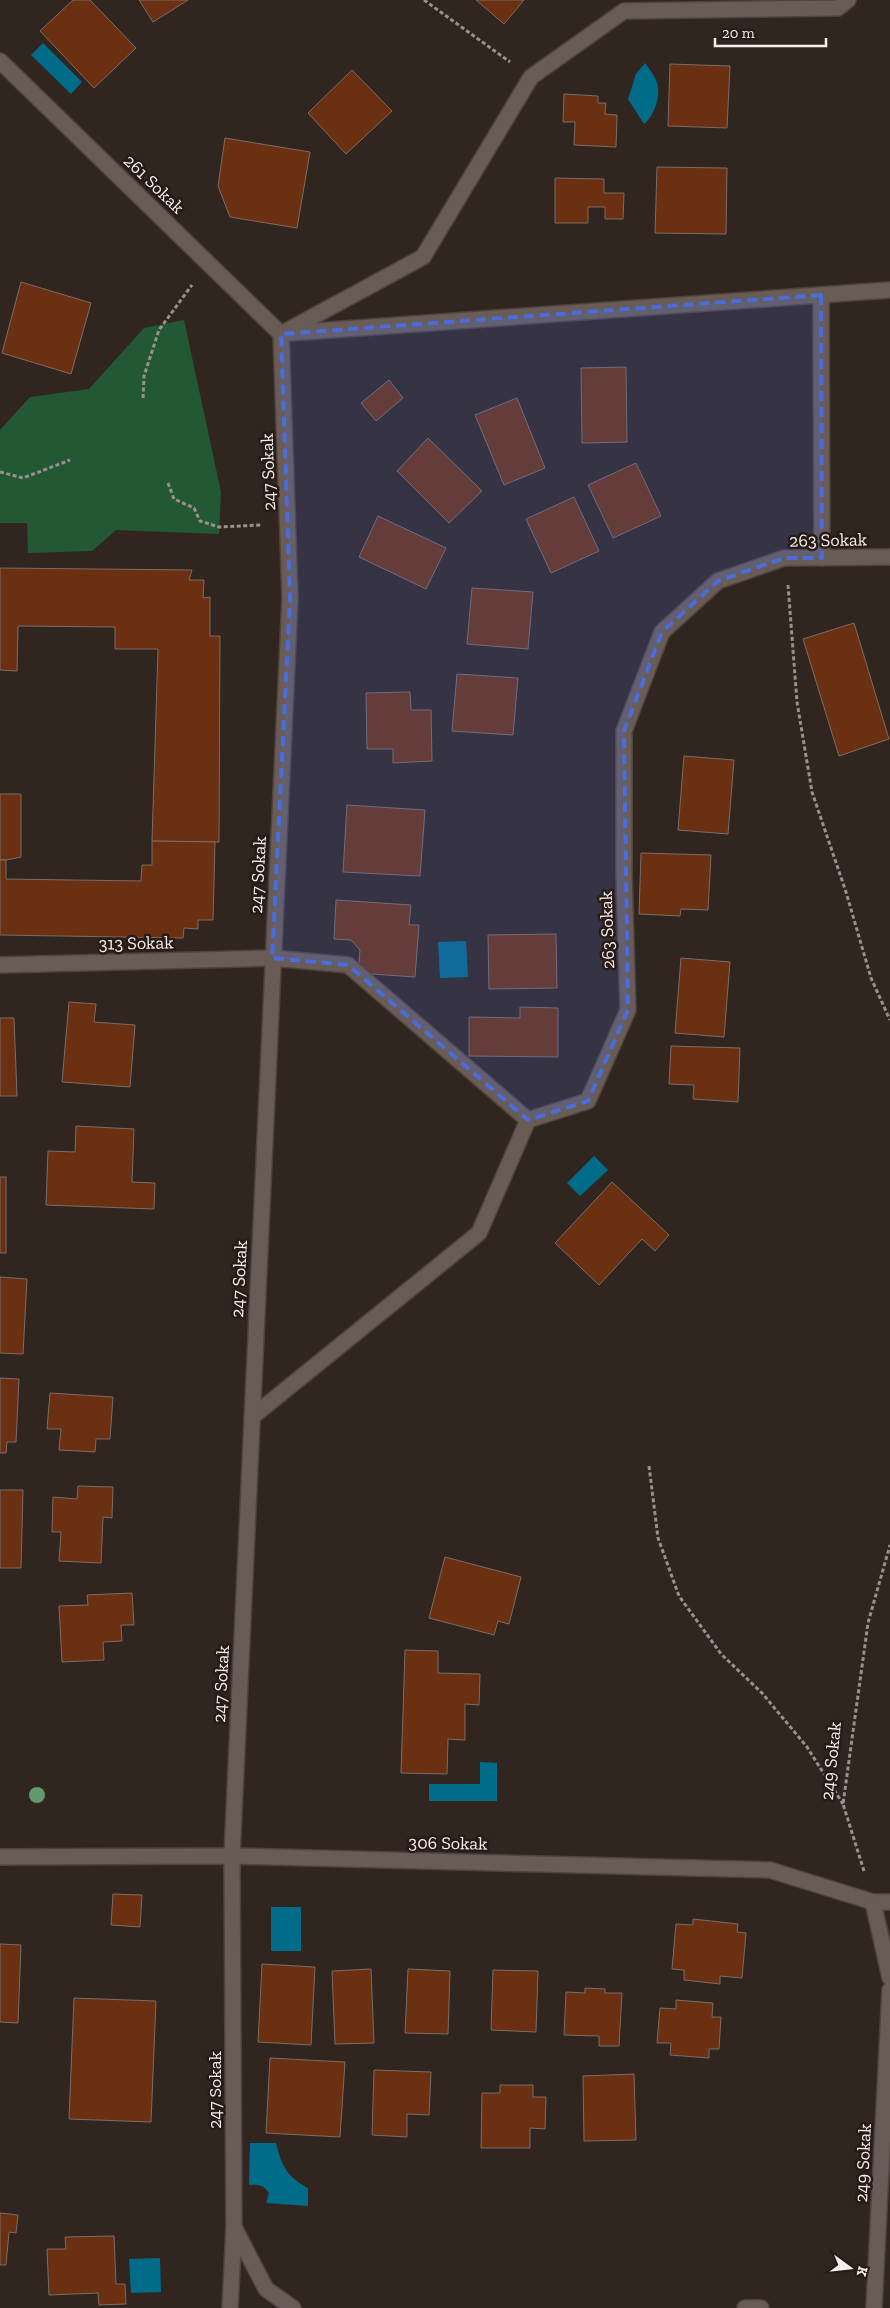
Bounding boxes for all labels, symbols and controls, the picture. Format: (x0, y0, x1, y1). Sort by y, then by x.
scale bar (715, 15, 826, 47)
text: 20 m (722, 24, 755, 42)
street label: 261 Sokak (119, 150, 189, 219)
street label: 247 Sokak (256, 432, 280, 511)
street label: 263 Sokak (789, 528, 868, 552)
street label: 247 Sokak (245, 835, 271, 914)
street label: 263 Sokak (595, 890, 619, 969)
street label: 313 Sokak (98, 931, 174, 955)
street label: 247 Sokak (226, 1239, 252, 1318)
street label: 247 Sokak (208, 1644, 234, 1723)
street label: 249 Sokak (816, 1720, 846, 1801)
street label: 306 Sokak (408, 1831, 488, 1855)
street label: 247 Sokak (204, 2051, 226, 2129)
street label: 249 Sokak (850, 2122, 876, 2203)
north arrow (825, 2243, 875, 2293)
text: K (852, 2264, 872, 2279)

